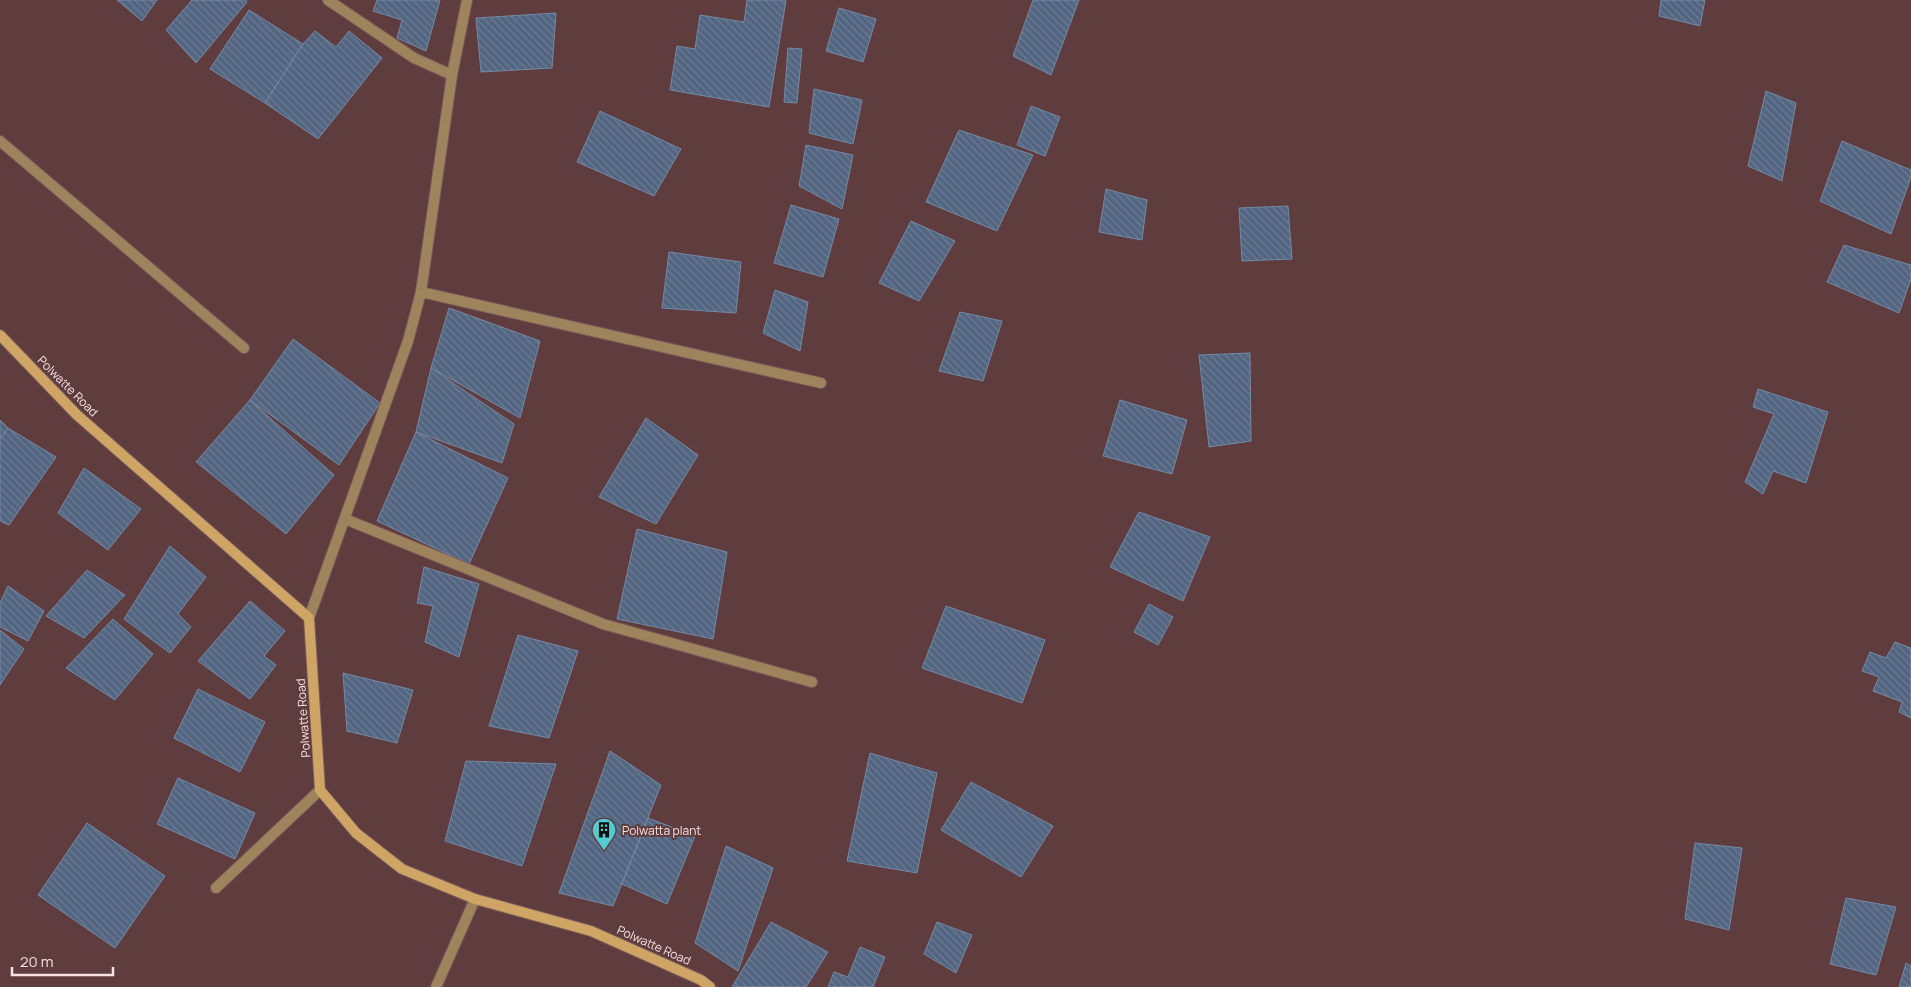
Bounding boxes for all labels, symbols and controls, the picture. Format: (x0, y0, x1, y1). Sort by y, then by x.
street label: Polwatte Road (34, 352, 102, 420)
street label: Polwatte Road (292, 678, 314, 758)
building icon: Polwatta plant (591, 817, 617, 851)
place label: Polwatta plant (622, 822, 701, 839)
street label: Polwatte Road (614, 921, 694, 969)
scale bar (12, 944, 114, 976)
text: 20 m (20, 951, 53, 972)

